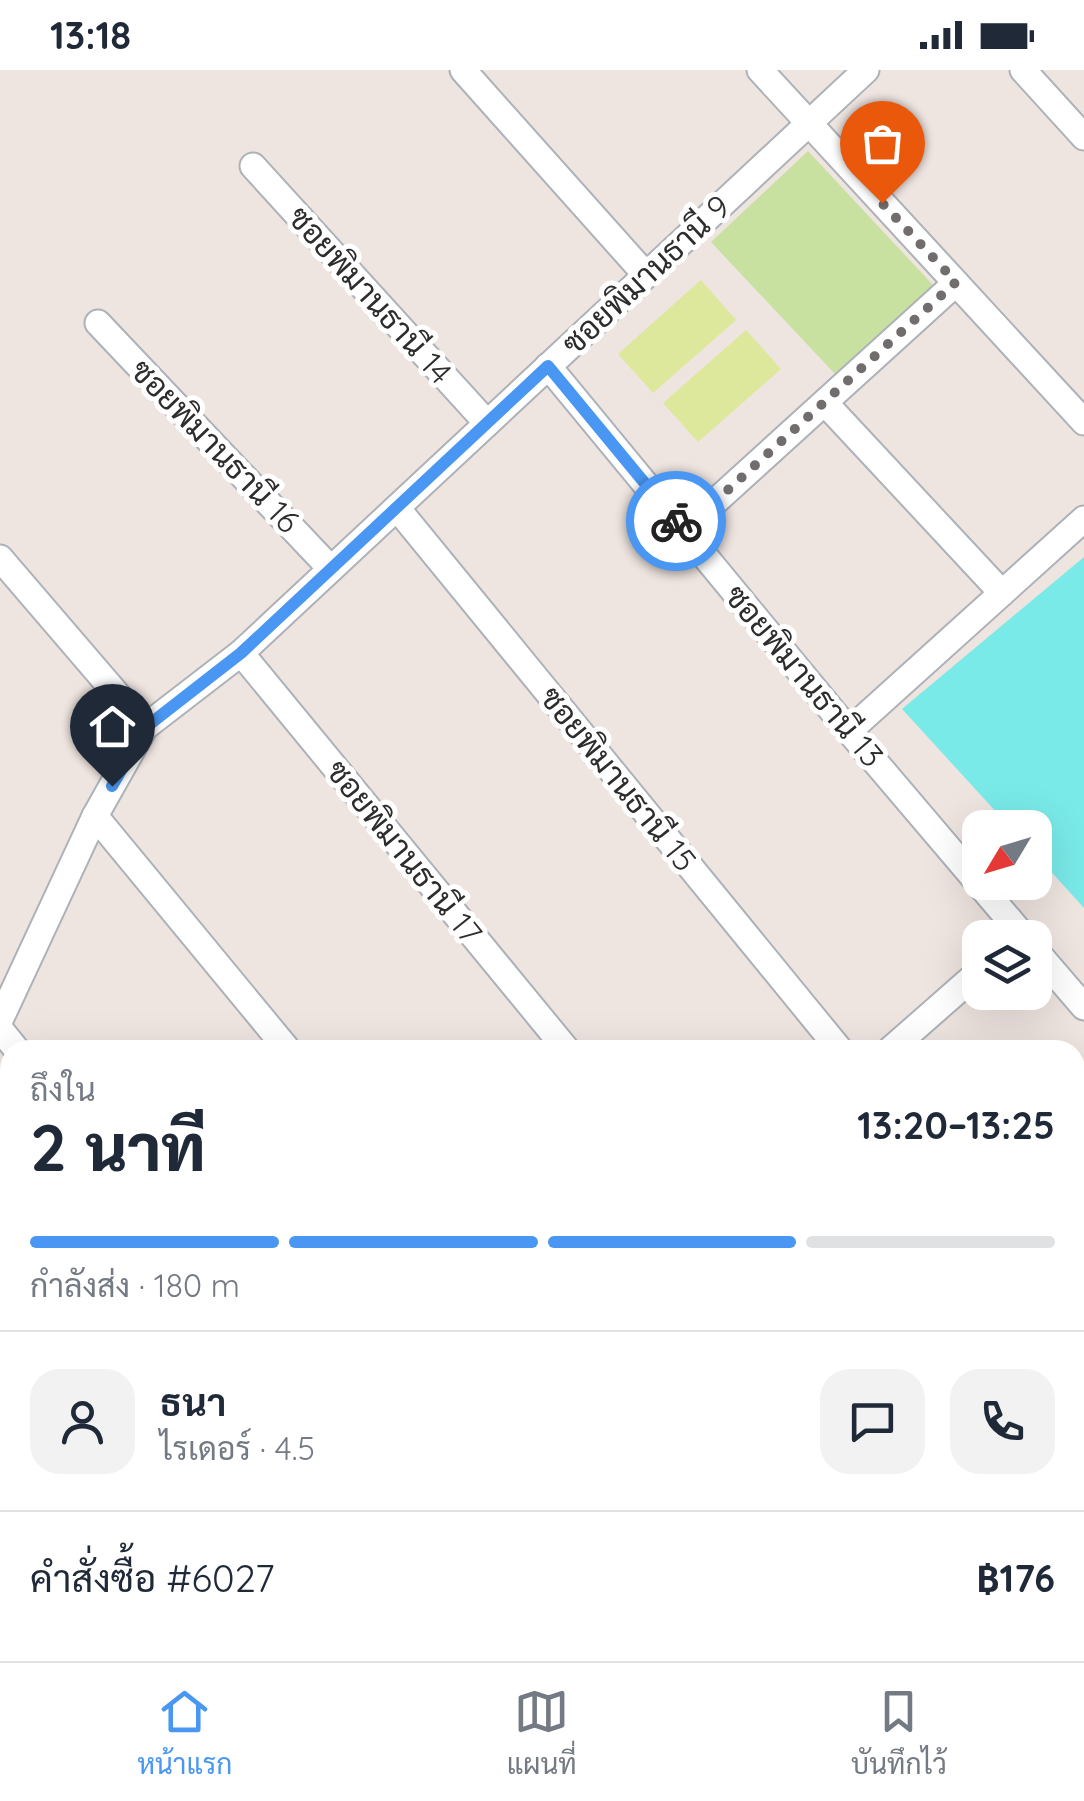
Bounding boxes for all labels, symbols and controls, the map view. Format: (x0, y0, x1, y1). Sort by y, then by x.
text: 13:18 (50, 11, 131, 59)
pin (840, 101, 925, 204)
icon: bag (855, 116, 910, 171)
street label: ซอยพิมานธานี 9 (553, 186, 738, 362)
street label: ซอยพิมานธานี 14 (280, 197, 461, 392)
street label: ซอยพิมานธานี 16 (123, 350, 309, 541)
courier (626, 471, 726, 571)
icon: bike (649, 494, 704, 549)
street label: ซอยพิมานธานี 13 (717, 576, 893, 775)
street label: ซอยพิมานธานี 15 (532, 678, 706, 879)
pin (70, 684, 155, 787)
icon: home (85, 699, 140, 754)
street label: ซอยพิมานธานี 17 (318, 751, 491, 952)
north arrow (962, 810, 1052, 900)
map controls (962, 810, 1052, 1010)
button: layers (962, 920, 1052, 1010)
text: ถึงใน (30, 1069, 96, 1109)
text: 13:20–13:25 (857, 1101, 1055, 1149)
text: 2 นาที (30, 1106, 206, 1187)
text: กำลังส่ง · 180 m (30, 1265, 240, 1305)
button: person (30, 1369, 135, 1474)
button: chat (820, 1369, 925, 1474)
button: phone (950, 1369, 1055, 1474)
text: ธนา (160, 1378, 226, 1426)
text: ไรเดอร์ · 4.5 (160, 1428, 315, 1468)
text: คำสั่งซื้อ #6027 (30, 1554, 274, 1602)
text: ฿176 (977, 1554, 1055, 1602)
tab: หน้าแรก (137, 1684, 232, 1781)
tab: แผนที่ (507, 1684, 577, 1781)
tab: บันทึกไว้ (851, 1684, 947, 1781)

